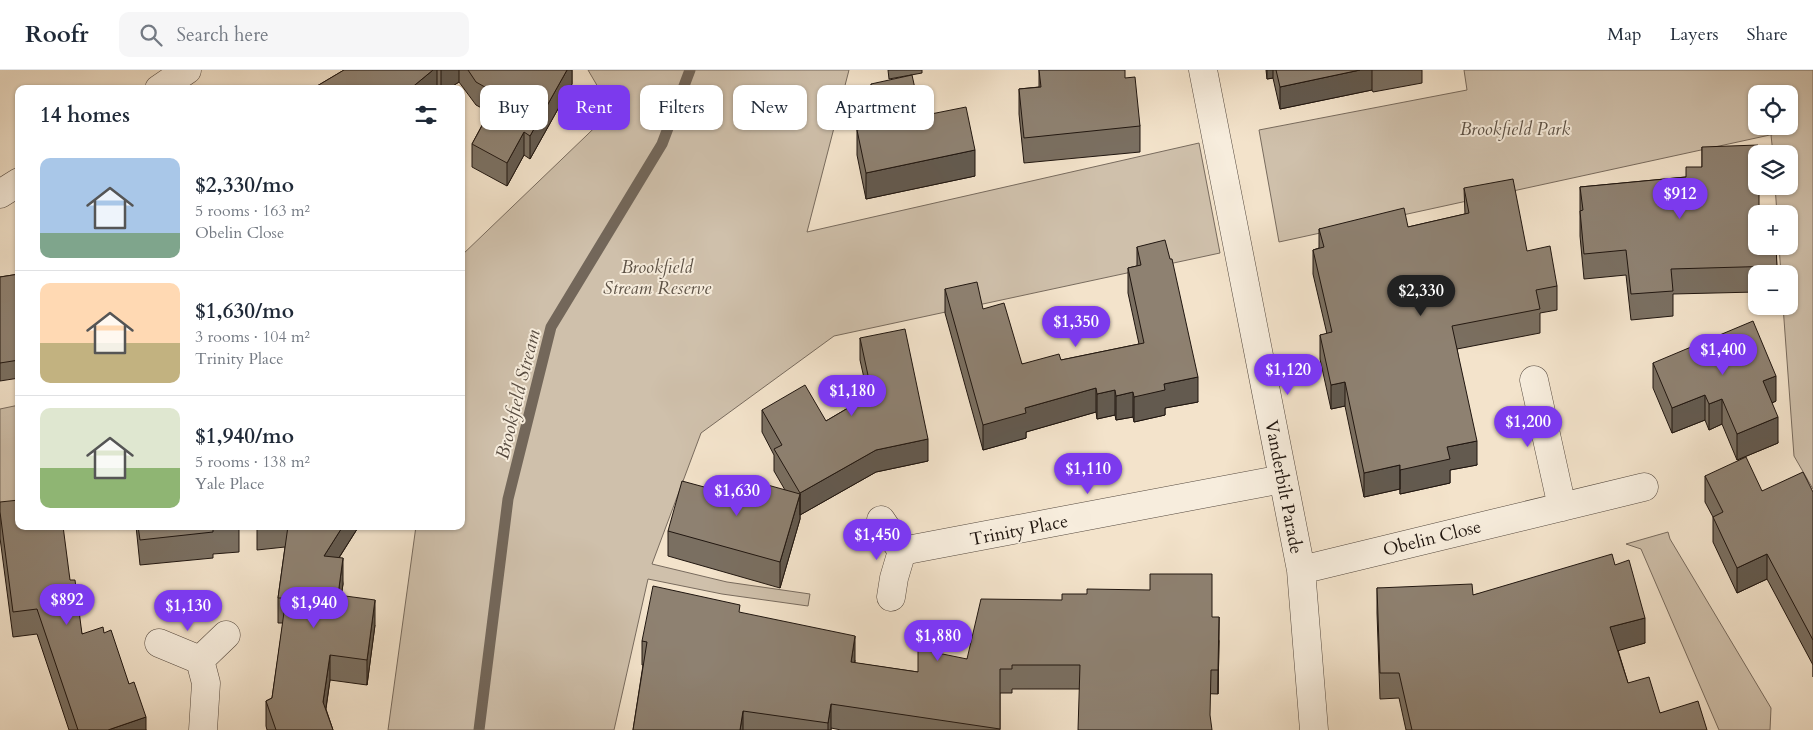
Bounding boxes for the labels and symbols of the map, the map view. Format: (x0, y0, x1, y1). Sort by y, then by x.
park label: Brookfield Park (1460, 117, 1570, 142)
pin: $912 (1650, 178, 1710, 220)
park label: Brookfield Stream Reserve (603, 255, 712, 301)
pin: $2,330 (1380, 274, 1462, 317)
pin: $1,350 (1035, 306, 1117, 348)
water label: Brookfield Stream (489, 326, 547, 462)
pin: $1,400 (1682, 334, 1764, 376)
pin: $1,120 (1247, 354, 1329, 396)
pin: $1,180 (811, 374, 893, 417)
pin: $1,200 (1487, 406, 1569, 448)
street label: Vanderbilt Parade (1258, 418, 1309, 556)
pin: $1,110 (1047, 452, 1129, 495)
pin: $1,630 (696, 474, 778, 517)
street label: Trinity Place (968, 509, 1070, 552)
street label: Obelin Close (1380, 514, 1484, 563)
pin: $1,450 (836, 518, 918, 561)
pin: $892 (37, 584, 97, 626)
pin: $1,940 (273, 586, 355, 629)
pin: $1,130 (147, 590, 229, 632)
pin: $1,880 (897, 620, 979, 662)

